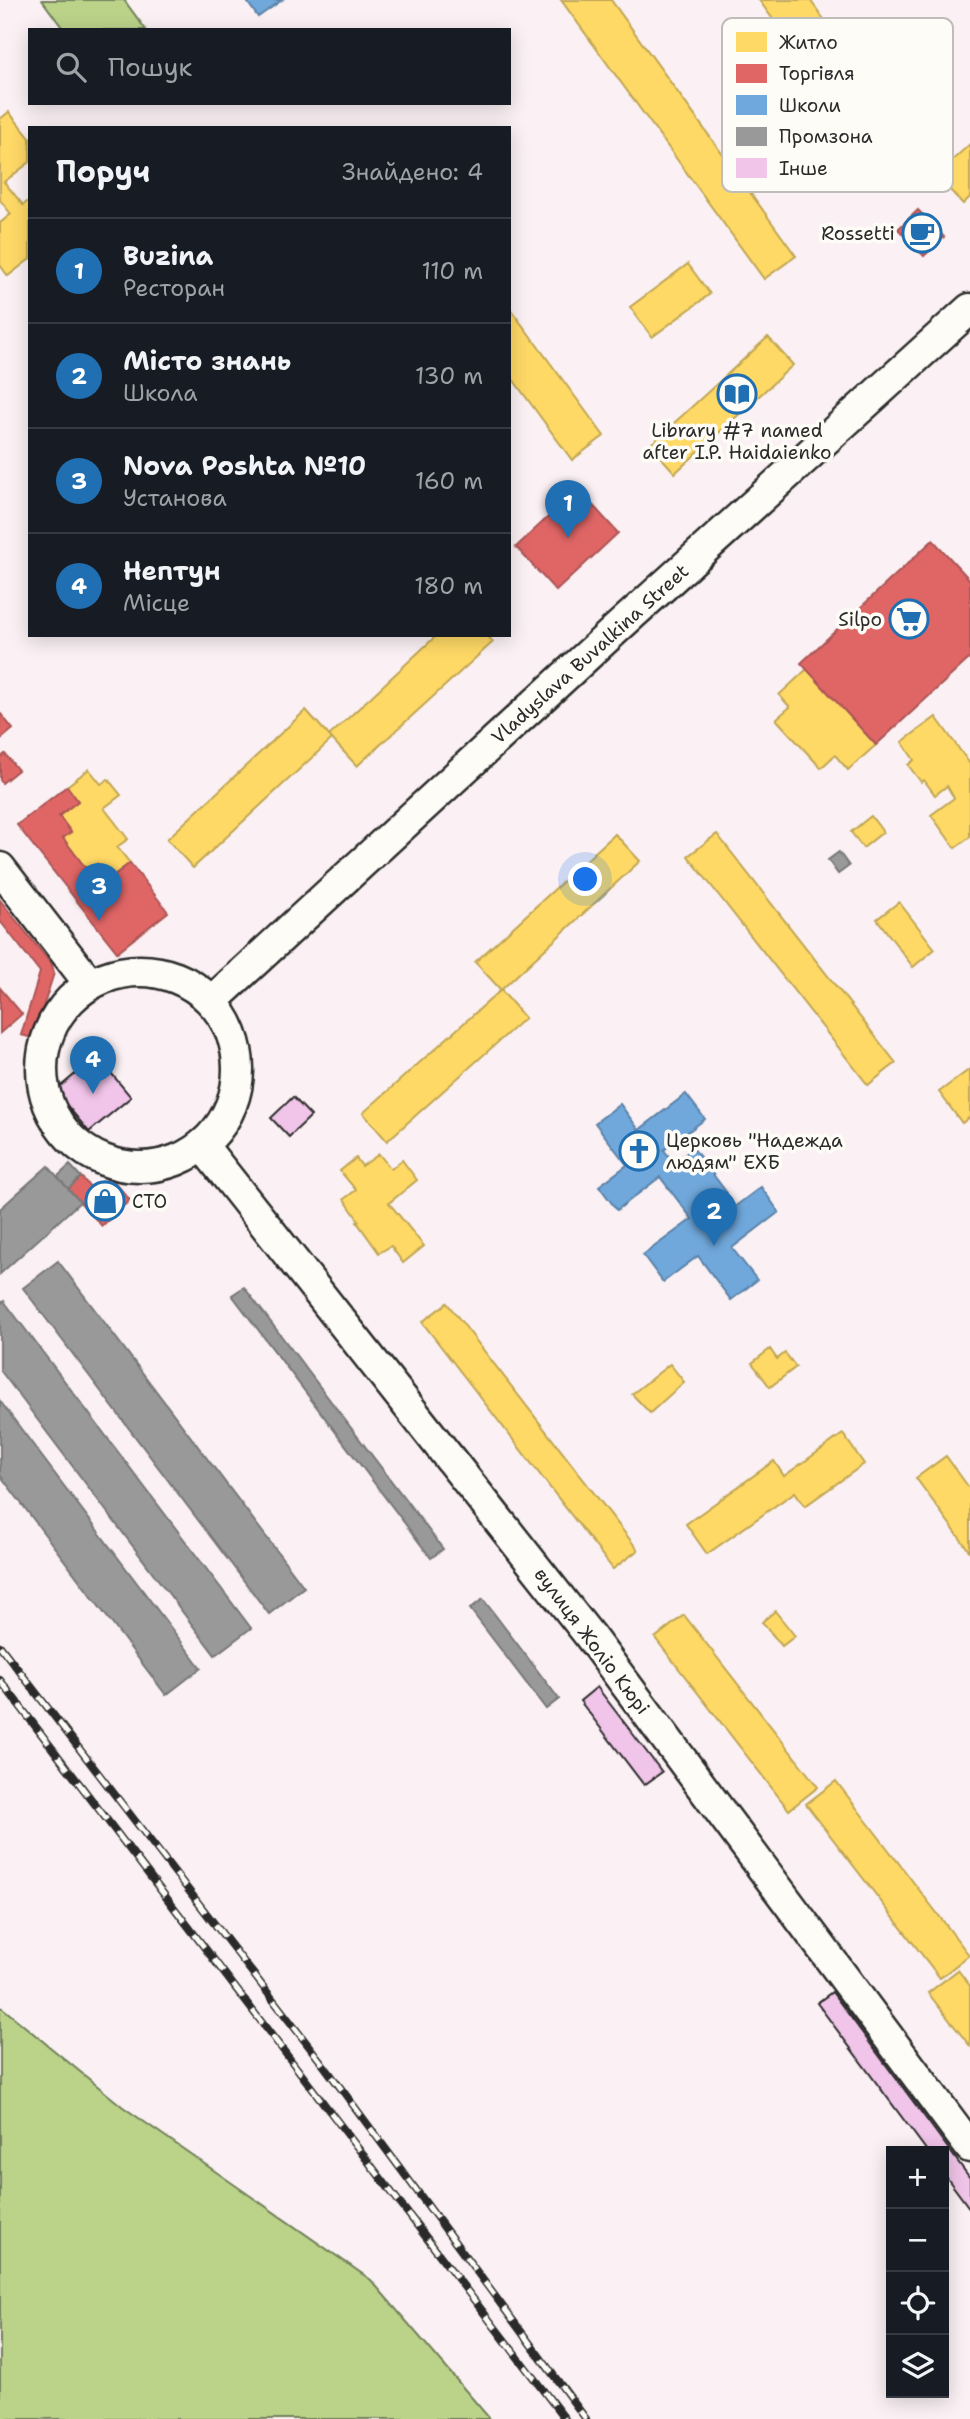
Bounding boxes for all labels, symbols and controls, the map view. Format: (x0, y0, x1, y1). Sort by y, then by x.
legend (722, 18, 953, 192)
search box (28, 28, 511, 105)
text: Житло (779, 30, 838, 55)
icon: search (52, 48, 90, 86)
text: Пошук (108, 49, 192, 84)
text: Торгівля (779, 61, 855, 86)
text: Школи (779, 93, 841, 118)
text: Промзона (779, 124, 873, 149)
text: Поруч (56, 151, 150, 192)
text: Інше (779, 156, 828, 181)
text: Знайдено: 4 (342, 157, 483, 187)
cafe icon: Rossetti (901, 212, 943, 254)
place label: Rossetti (821, 221, 895, 246)
text: Buzina (123, 238, 213, 273)
text: 1 (74, 256, 84, 286)
text: 110 m (421, 256, 483, 286)
text: Ресторан (123, 273, 225, 303)
text: Місто знань (123, 343, 291, 378)
text: 2 (71, 361, 87, 391)
text: 130 m (415, 361, 483, 391)
library icon: Library #7 named after I.P. Haidaienko (716, 373, 758, 415)
text: Школа (123, 378, 198, 408)
place label: Library #7 named after I.P. Haidaienko (642, 418, 832, 465)
text: Nova Poshta №10 (123, 448, 366, 483)
text: 3 (71, 466, 87, 496)
text: 160 m (415, 466, 483, 496)
pin: 1 (545, 480, 591, 538)
text: Установа (123, 483, 227, 513)
text: Нептун (123, 553, 221, 588)
street label: Vladyslava Buvalkina Street (486, 559, 694, 749)
text: 4 (71, 571, 87, 601)
text: 180 m (414, 571, 483, 601)
text: Місце (123, 588, 190, 618)
supermarket icon: Silpo (888, 598, 930, 640)
place label: Silpo (838, 607, 882, 632)
your location (568, 862, 602, 896)
pin: 3 (76, 863, 122, 921)
pin: 4 (70, 1036, 116, 1094)
place label: Церковь "Надежда людям" ЕХБ (666, 1128, 843, 1175)
church icon: Церковь "Надежда людям" ЕХБ (618, 1130, 660, 1172)
shop icon: СТО (84, 1180, 126, 1222)
pin: 2 (691, 1188, 737, 1246)
place label: СТО (132, 1189, 167, 1214)
street label: вулиця Жоліо Кюрі (529, 1563, 655, 1719)
map controls (886, 2146, 949, 2398)
button: + (886, 2146, 949, 2209)
button: − (886, 2209, 949, 2272)
button: locate (886, 2272, 949, 2335)
button: layers (886, 2335, 949, 2398)

